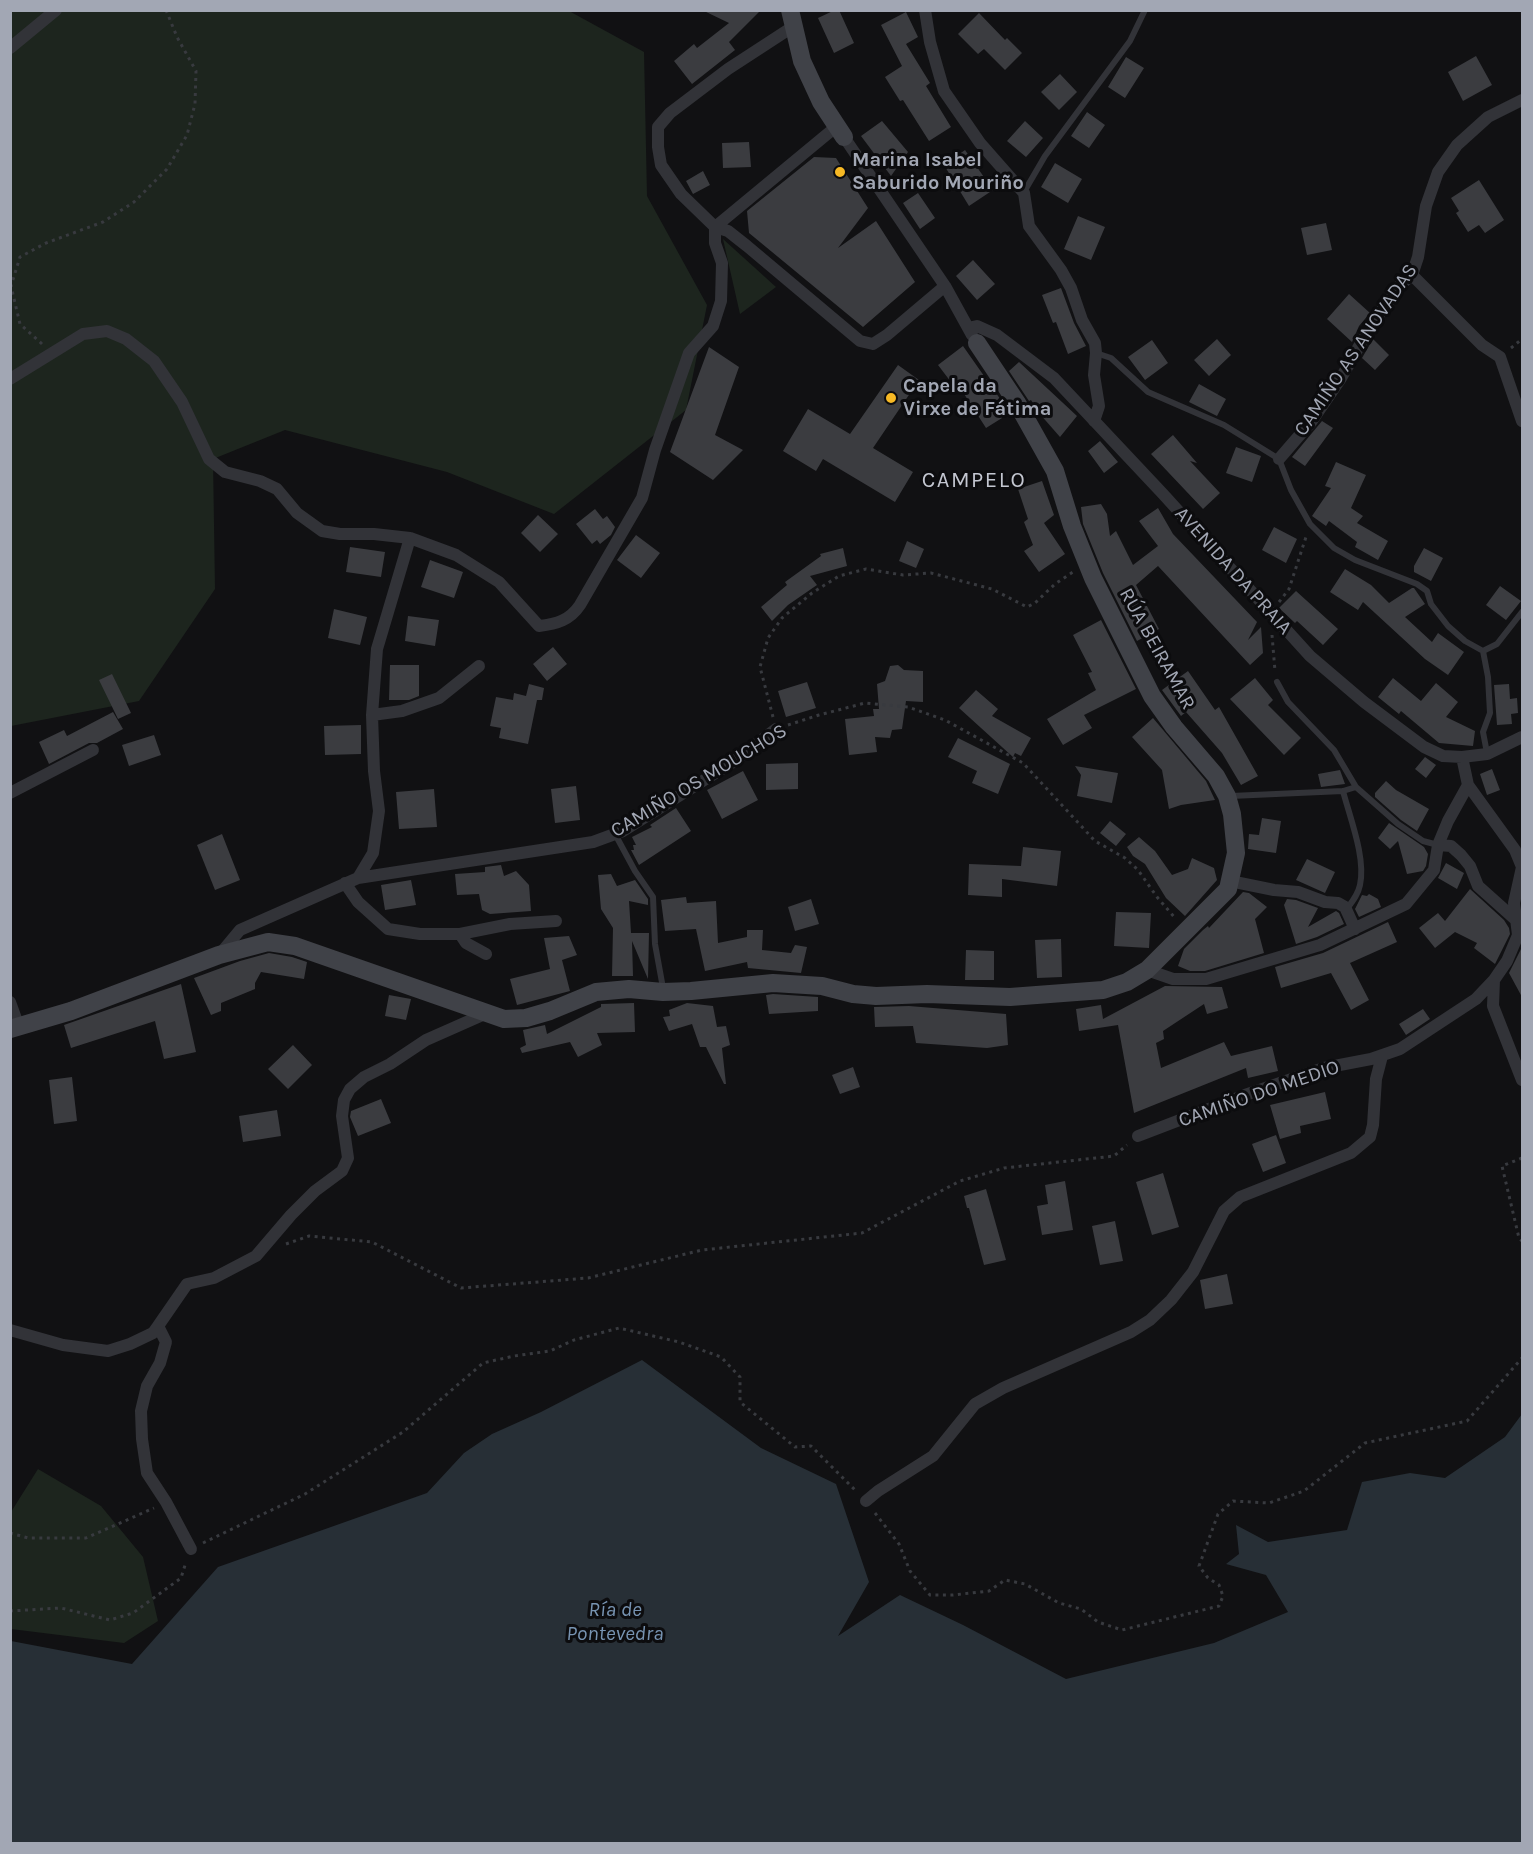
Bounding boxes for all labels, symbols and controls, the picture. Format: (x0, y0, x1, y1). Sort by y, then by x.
place label: Marina Isabel Saburido Mouriño (852, 148, 1024, 195)
marker: Marina Isabel Saburido Mouriño (833, 165, 847, 179)
street label: CAMIÑO AS ANOVADAS (1289, 259, 1423, 441)
place label: Capela da Virxe de Fátima (903, 374, 1051, 421)
marker: Capela da Virxe de Fátima (884, 391, 898, 405)
district label: CAMPELO (922, 468, 1026, 494)
street label: AVENIDA DA PRAIA (1169, 502, 1297, 640)
street label: RÚA BEIRAMAR (1114, 584, 1200, 714)
street label: CAMIÑO OS MOUCHOS (607, 719, 791, 843)
street label: CAMIÑO DO MEDIO (1175, 1055, 1343, 1133)
water label: Ría de Pontevedra (566, 1597, 664, 1647)

